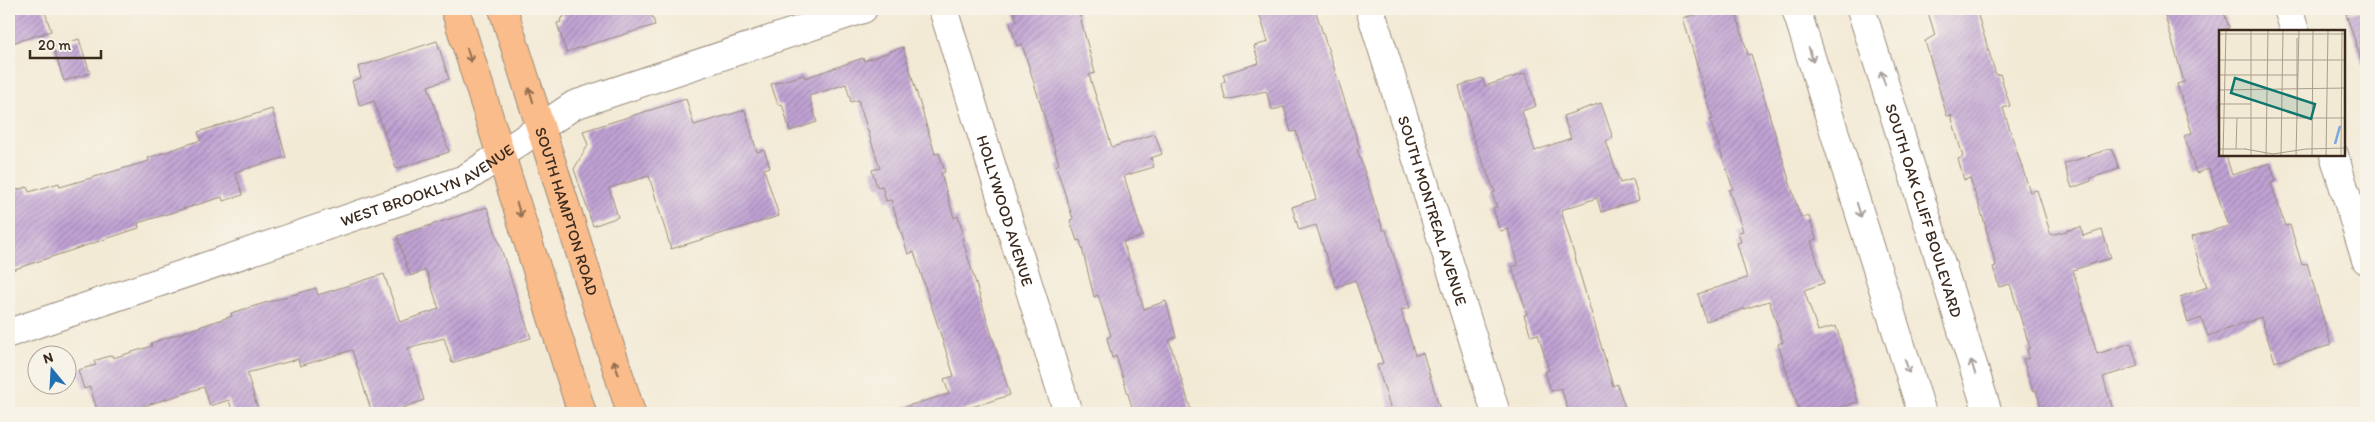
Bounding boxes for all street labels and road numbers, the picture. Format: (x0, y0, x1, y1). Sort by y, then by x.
street label: SOUTH OAK CLIFF BOULEVARD (1881, 101, 1966, 320)
street label: SOUTH MONTREAL AVENUE (1394, 113, 1471, 308)
street label: SOUTH HAMPTON ROAD (531, 125, 602, 298)
street label: HOLLYWOOD AVENUE (973, 133, 1037, 289)
street label: WEST BROOKLYN AVENUE (338, 140, 518, 230)

